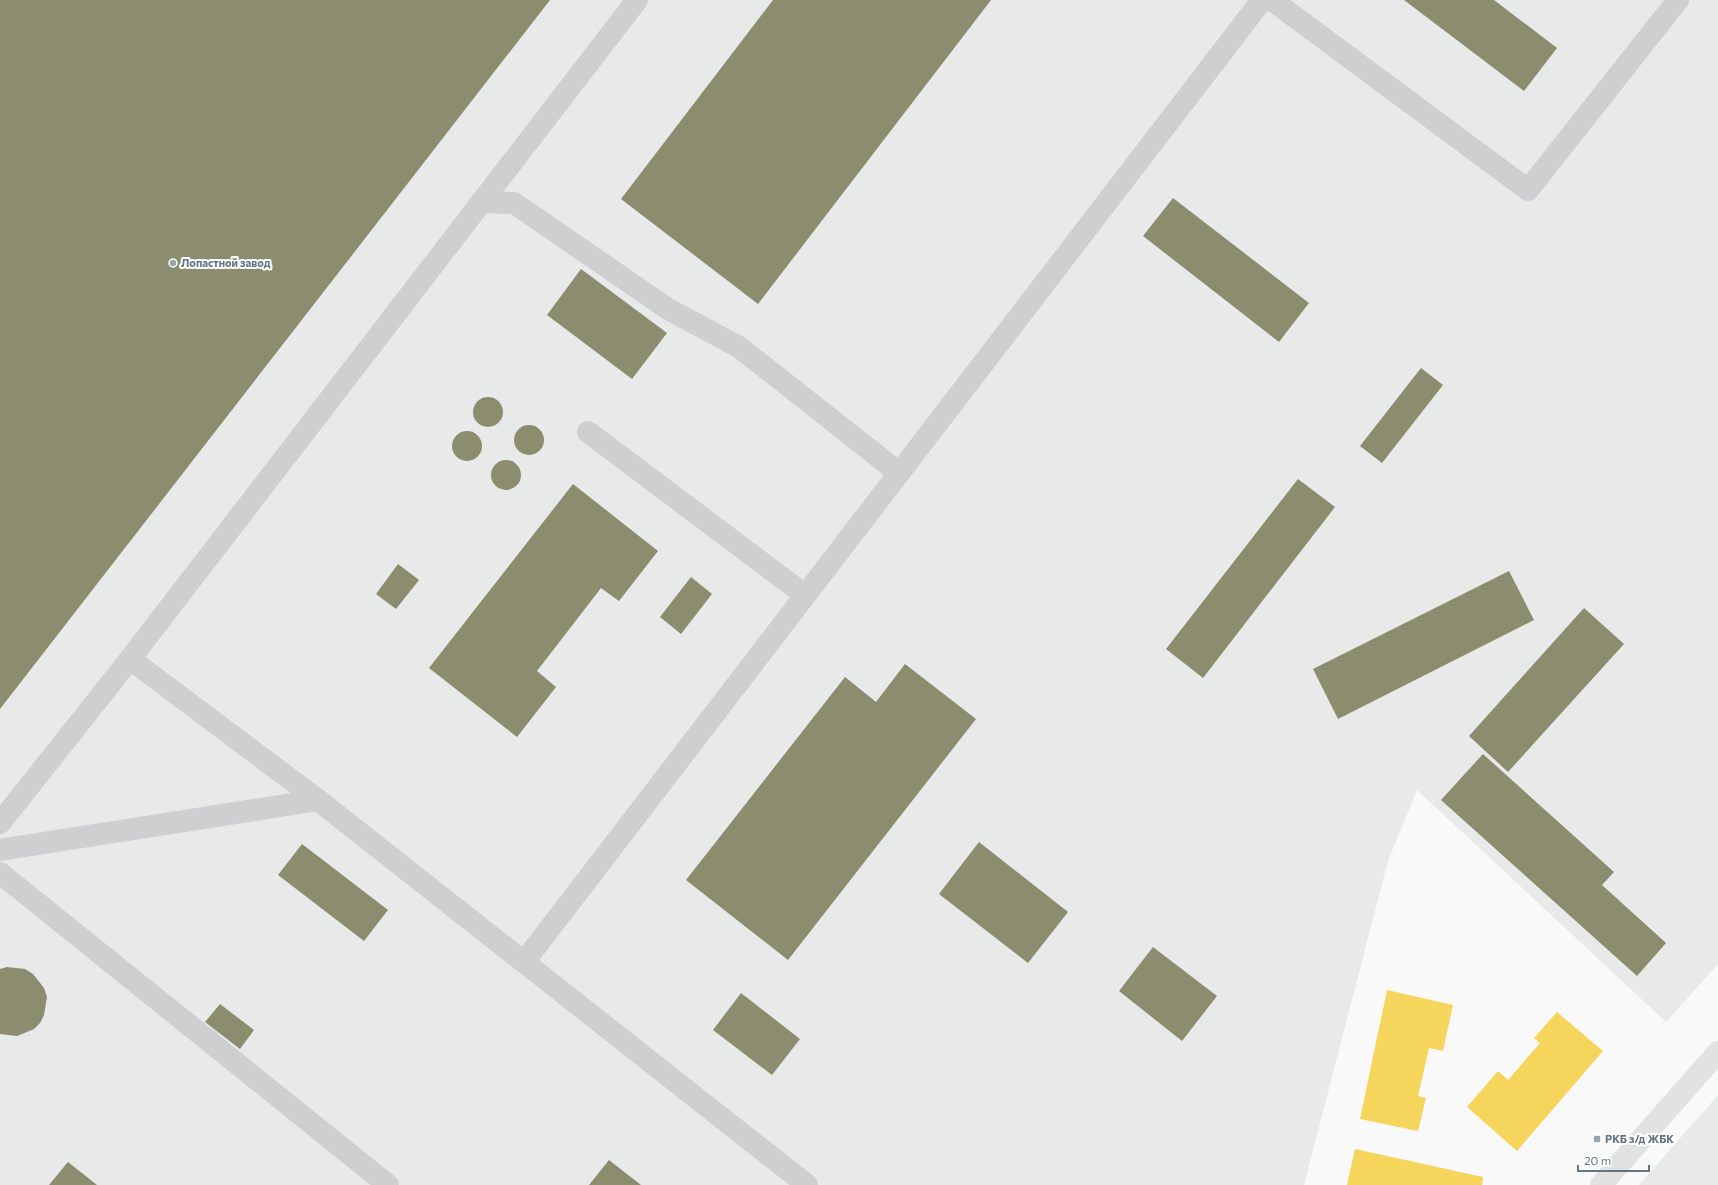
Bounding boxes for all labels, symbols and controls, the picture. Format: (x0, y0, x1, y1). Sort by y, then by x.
place label: Лопастной завод (181, 256, 271, 269)
marker: Лопастной завод (168, 258, 178, 268)
place label: РКБ з/д ЖБК (1605, 1132, 1674, 1145)
marker: РКБ з/д ЖБК (1592, 1134, 1602, 1144)
scale bar (1578, 1147, 1649, 1173)
text: 20 m (1584, 1153, 1611, 1167)

